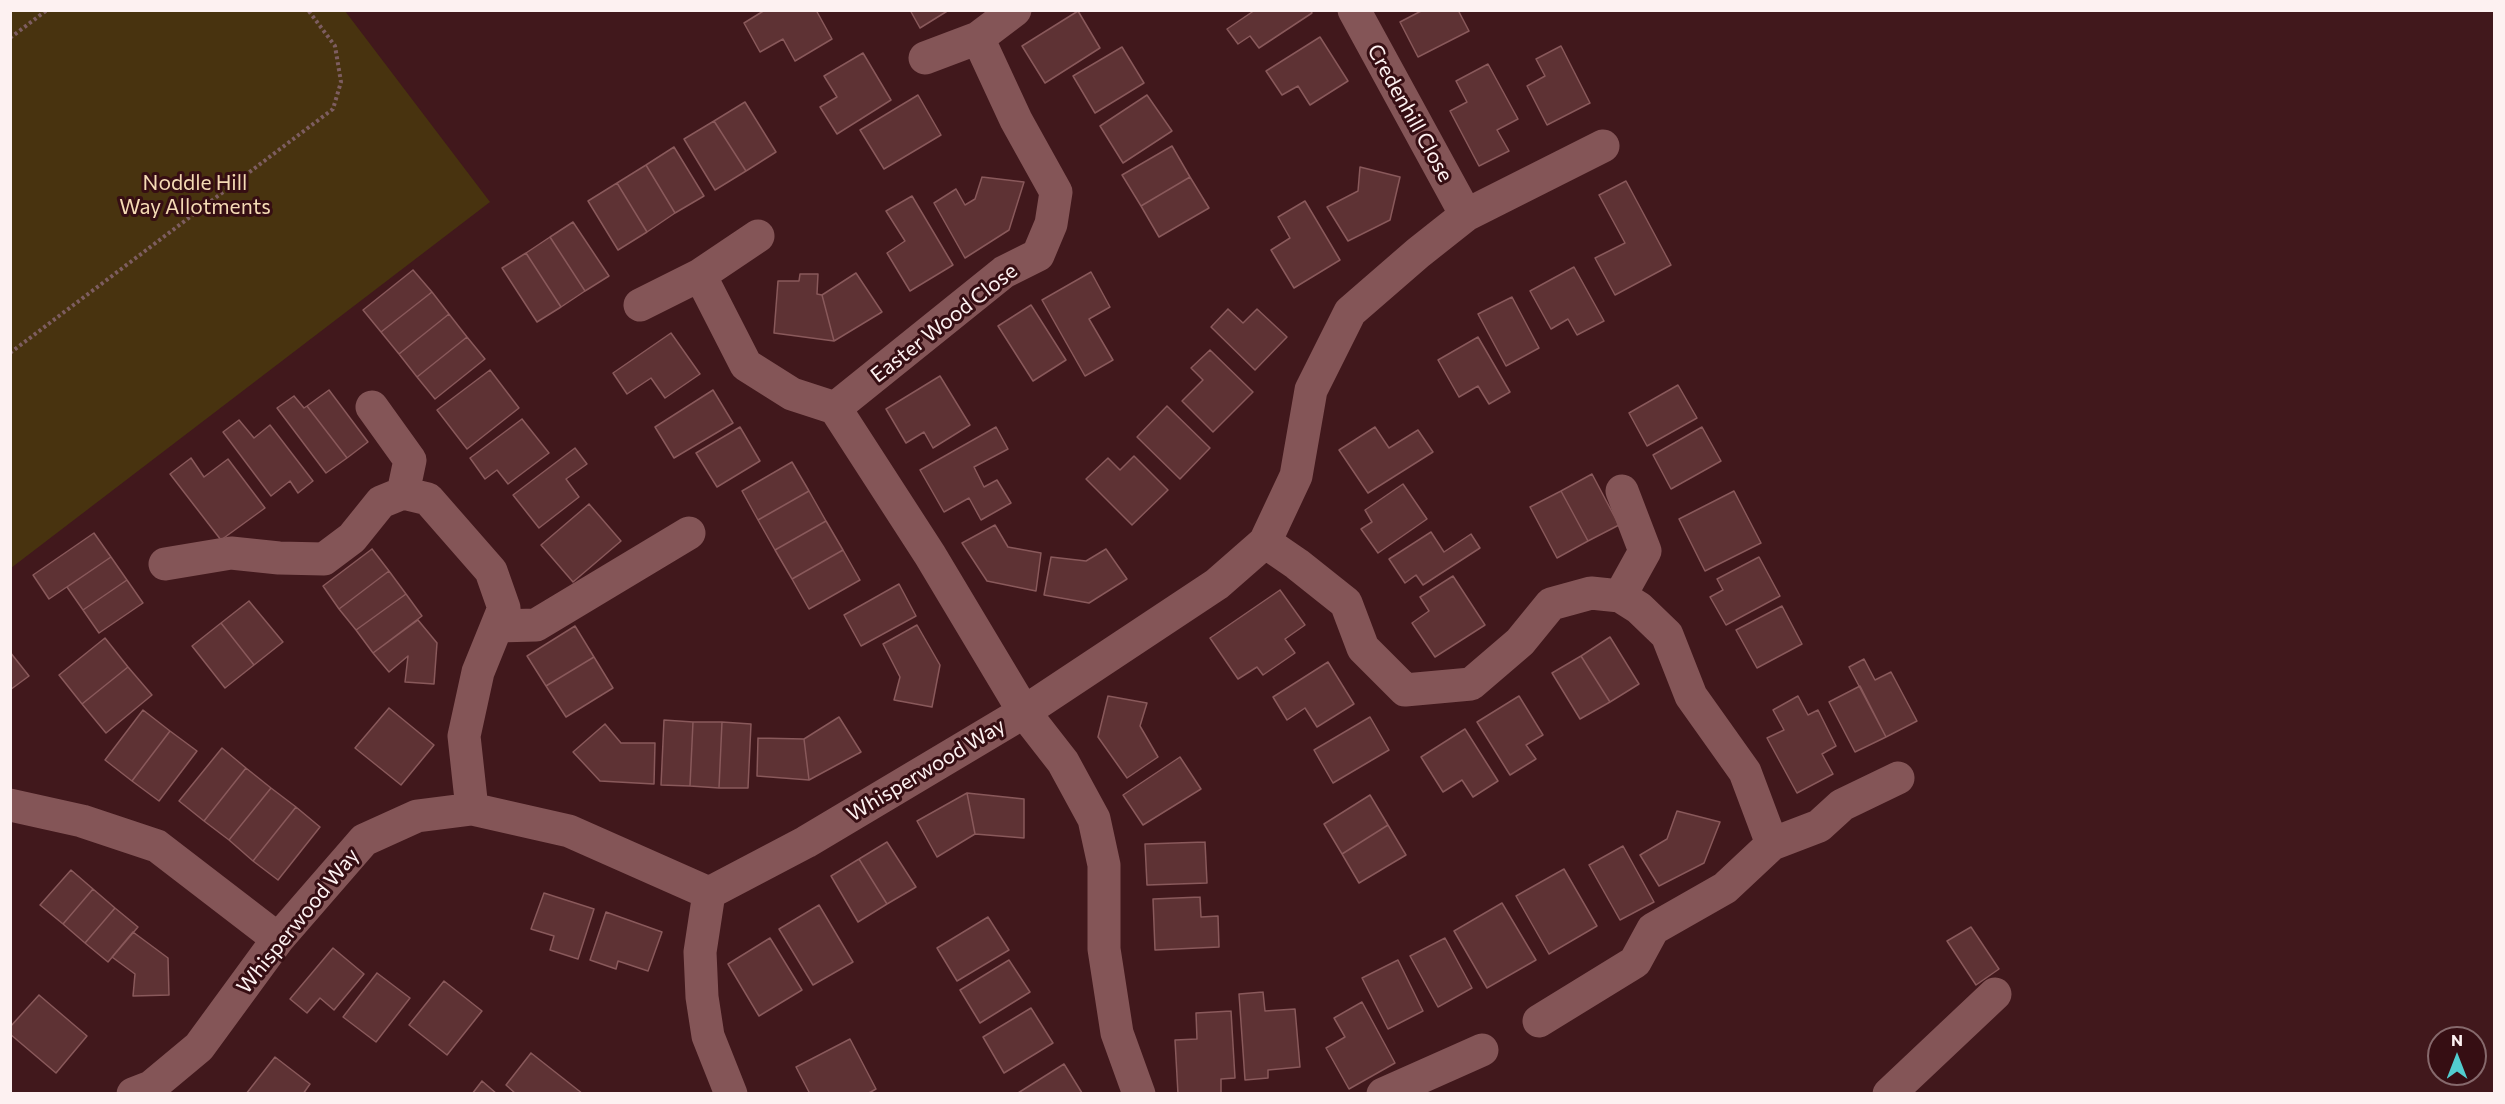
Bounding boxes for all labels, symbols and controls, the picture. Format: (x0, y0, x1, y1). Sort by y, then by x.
street label: Credenhill Close (1362, 40, 1458, 186)
park label: Noddle Hill Way Allotments (119, 170, 271, 220)
street label: Easter Wood Close (866, 258, 1022, 388)
street label: Whisperwood Way (842, 713, 1010, 827)
street label: Whisperwood Way (232, 843, 364, 999)
north arrow (2427, 1026, 2487, 1086)
text: N (2451, 1030, 2463, 1049)

